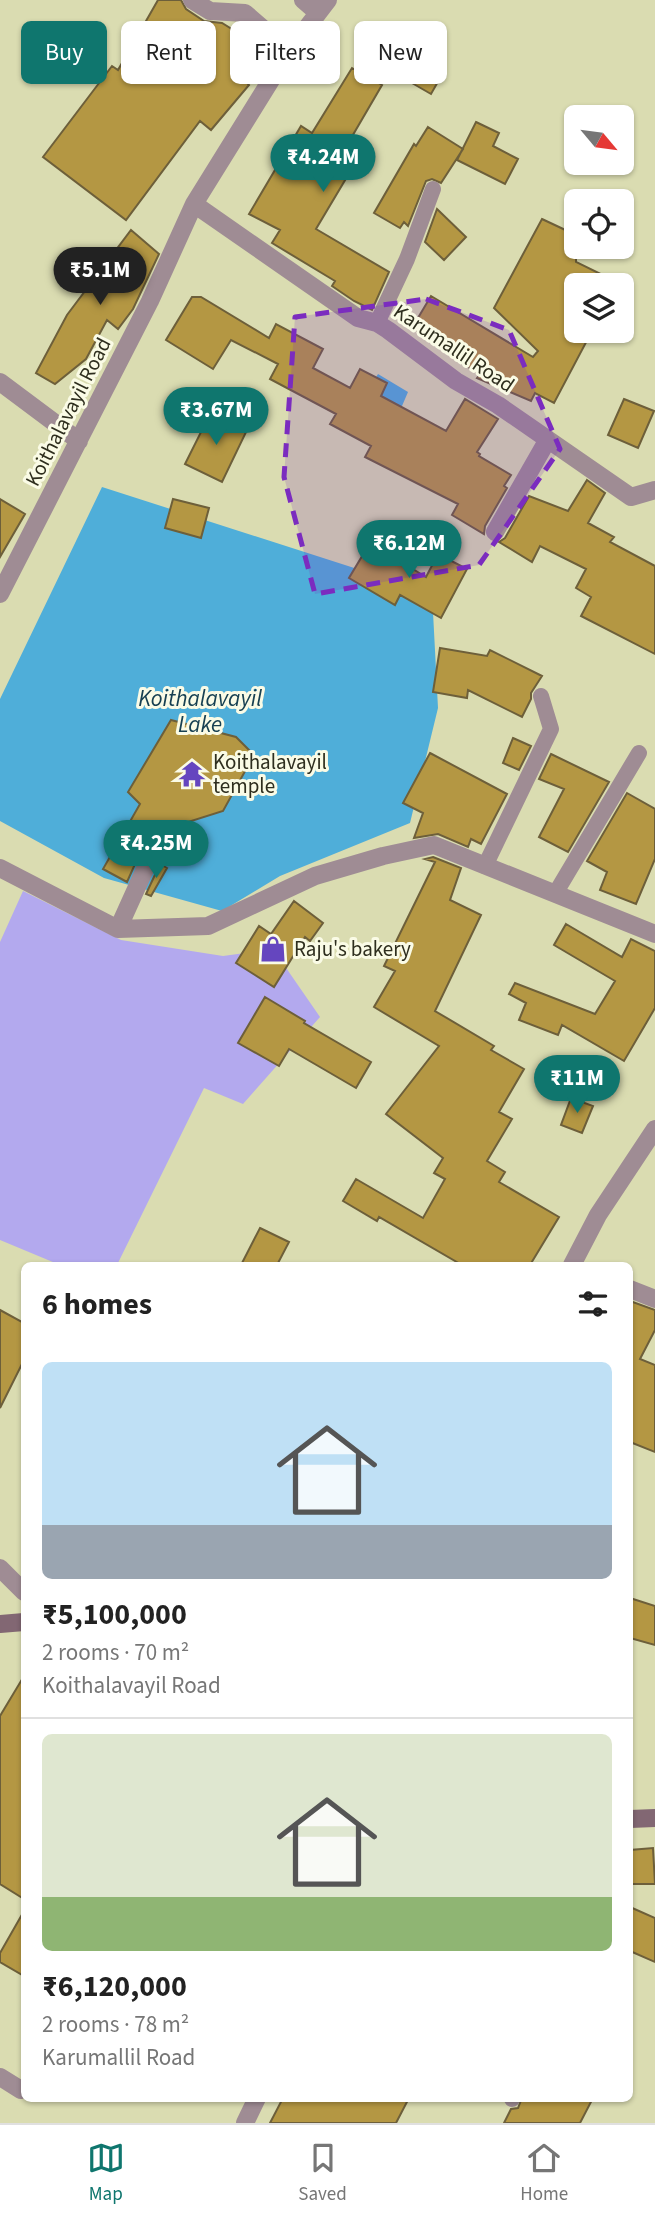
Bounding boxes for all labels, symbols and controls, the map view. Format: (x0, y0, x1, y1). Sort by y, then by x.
chip: Buy (21, 21, 107, 84)
chip: Rent (121, 21, 216, 84)
chip: Filters (230, 21, 340, 84)
chip: New (354, 21, 447, 84)
north arrow (564, 105, 634, 175)
map controls (564, 105, 634, 343)
pin: ₹4.24M (266, 134, 380, 194)
text: ₹4.24M (286, 140, 360, 173)
button: locate (564, 189, 634, 259)
pin: ₹5.1M (51, 247, 149, 307)
text: ₹5.1M (70, 253, 130, 286)
button: layers (564, 273, 634, 343)
street label: Karumallil Road (388, 296, 520, 400)
street label: Koithalavayil Road (18, 332, 118, 492)
pin: ₹3.67M (159, 388, 273, 447)
text: ₹3.67M (179, 393, 253, 426)
pin: ₹6.12M (352, 520, 466, 580)
text: ₹6.12M (372, 526, 446, 559)
water label: Koithalavayil Lake (138, 682, 262, 741)
place label: Koithalavayil temple (213, 747, 327, 801)
temple icon: Koithalavayil temple (177, 759, 207, 789)
pin: ₹4.25M (99, 820, 213, 880)
text: ₹4.25M (119, 826, 193, 859)
shop icon: Raju's bakery (258, 934, 288, 964)
place label: Raju's bakery (294, 934, 411, 964)
pin: ₹11M (536, 1056, 618, 1115)
text: ₹11M (550, 1061, 604, 1094)
text: 6 homes (42, 1283, 152, 1326)
icon: filters (574, 1285, 612, 1323)
icon: home (264, 1407, 390, 1533)
text: ₹5,100,000 (42, 1593, 187, 1636)
text: 2 rooms · 70 m² (42, 1636, 189, 1669)
text: Koithalavayil Road (42, 1669, 221, 1702)
icon: home (264, 1779, 390, 1905)
text: ₹6,120,000 (42, 1965, 187, 2008)
text: 2 rooms · 78 m² (42, 2008, 189, 2041)
text: Karumallil Road (42, 2041, 195, 2074)
tab: Map (87, 2139, 125, 2208)
tab: Saved (298, 2139, 347, 2208)
tab: Home (520, 2139, 568, 2208)

